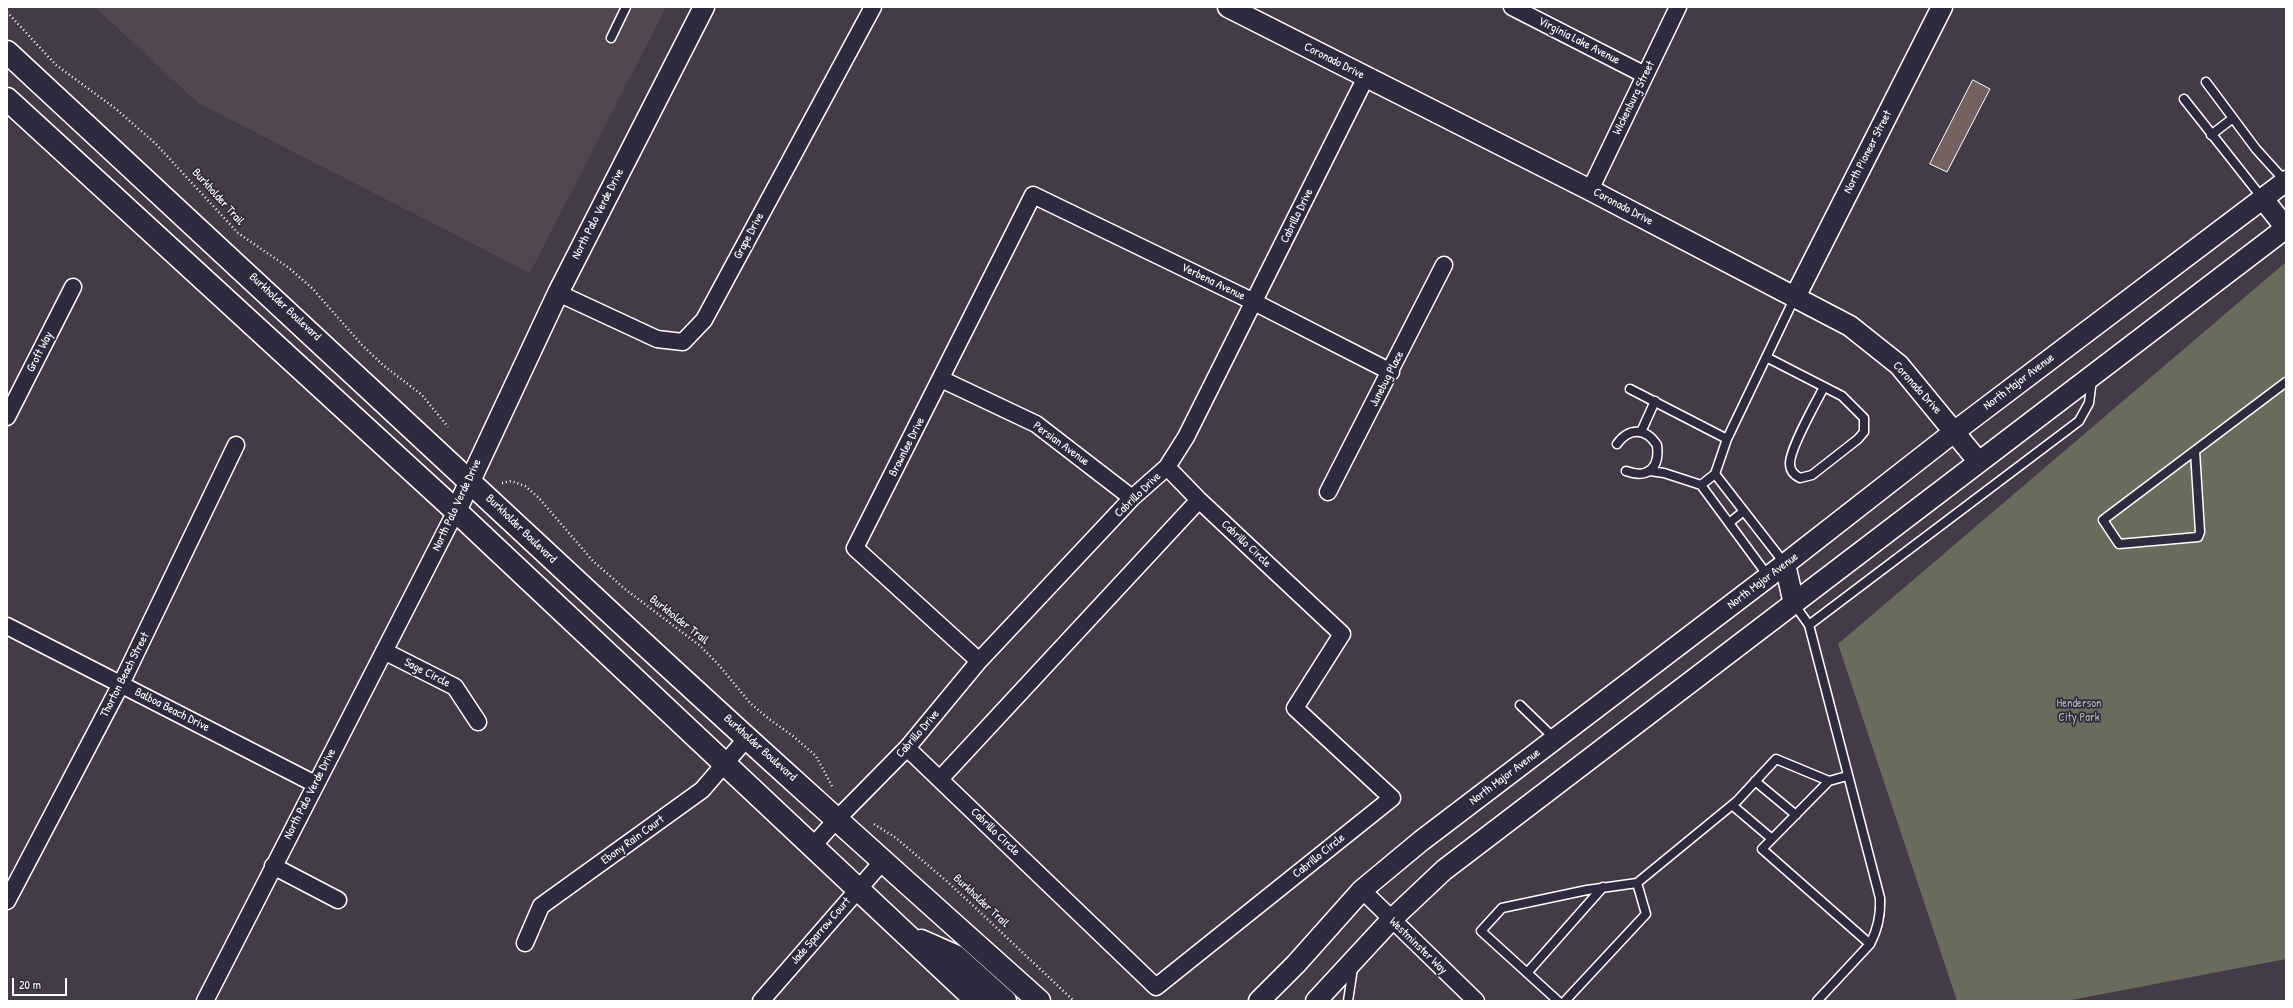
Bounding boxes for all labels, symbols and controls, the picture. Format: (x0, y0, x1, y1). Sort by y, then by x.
street label: Virginia Lake Avenue (1536, 14, 1622, 68)
street label: Coronado Drive (1301, 40, 1367, 82)
street label: Wickenburg Street (1610, 59, 1658, 137)
street label: North Pioneer Street (1841, 108, 1895, 196)
street label: Burkholder Trail (189, 166, 247, 228)
street label: North Palo Verde Drive (569, 166, 627, 262)
street label: Coronado Drive (1591, 185, 1655, 229)
street label: Cabrillo Drive (1278, 186, 1316, 246)
street label: Grape Drive (731, 210, 767, 262)
street label: Verbena Avenue (1179, 260, 1247, 304)
street label: Burkholder Boulevard (246, 270, 324, 344)
street label: Groft Way (24, 329, 56, 375)
street label: Junebug Place (1367, 349, 1407, 409)
street label: North Major Avenue (1981, 351, 2057, 413)
street label: Coronado Drive (1890, 359, 1944, 417)
street label: Brownlee Drive (886, 415, 928, 479)
street label: Persian Avenue (1030, 419, 1092, 469)
street label: North Palo Verde Drive (429, 457, 485, 553)
street label: Cabrillo Drive (1112, 469, 1164, 521)
street label: Burkholder Boulevard (483, 492, 559, 566)
street label: Cabrillo Circle (1218, 517, 1274, 571)
street label: North Major Avenue (1725, 550, 1801, 612)
street label: Burkholder Trail (647, 592, 711, 648)
street label: Thorton Beach Street (97, 630, 153, 720)
street label: Sage Circle (402, 655, 452, 691)
street label: Balboa Beach Drive (132, 685, 212, 735)
park label: Henderson City Park (2057, 697, 2101, 725)
street label: Cabrillo Drive (893, 707, 943, 761)
street label: Burkholder Boulevard (721, 712, 799, 784)
street label: North Palo Verde Drive (281, 746, 339, 842)
street label: North Major Avenue (1467, 746, 1543, 808)
street label: Cabrillo Circle (967, 805, 1023, 859)
street label: Ebony Rain Court (599, 812, 667, 868)
street label: Cabrillo Circle (1290, 831, 1348, 881)
street label: Burkholder Trail (950, 871, 1012, 931)
street label: Jade Sparrow Court (788, 895, 854, 967)
street label: Westminster Way (1386, 915, 1450, 977)
scale bar (14, 970, 69, 996)
text: 20 m (19, 976, 41, 993)

